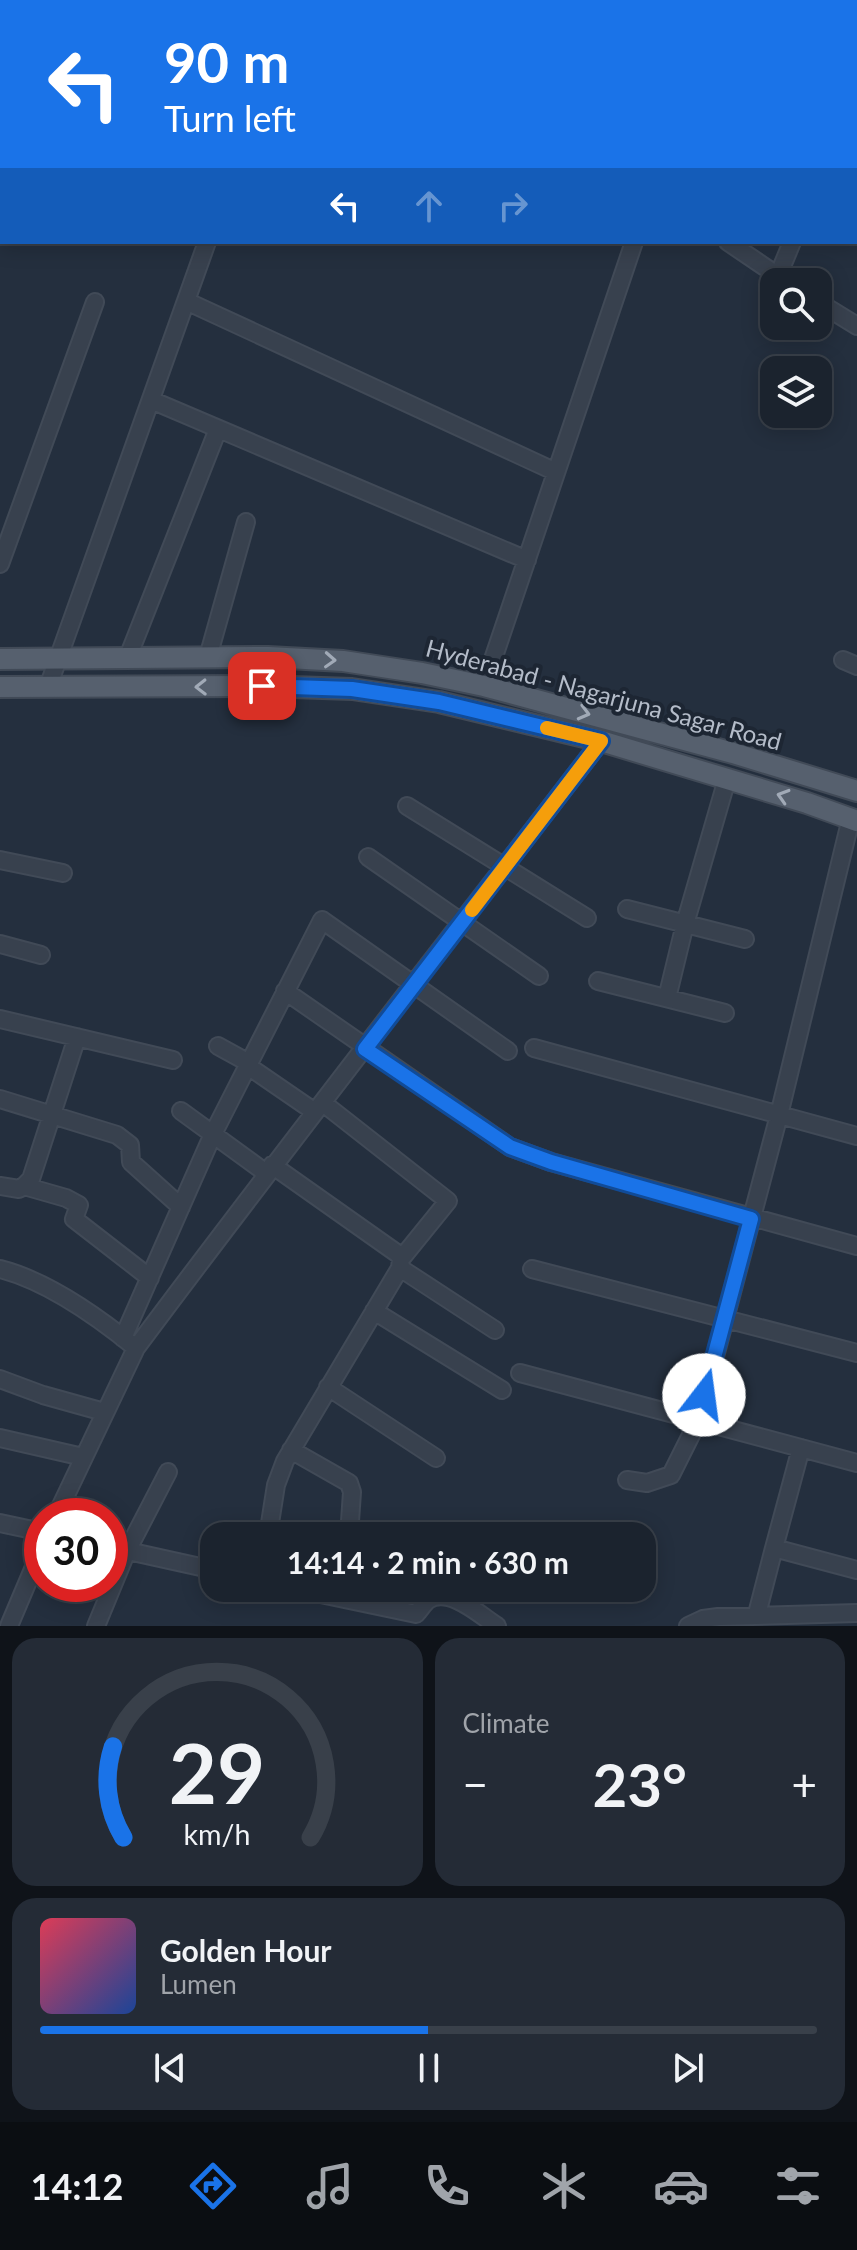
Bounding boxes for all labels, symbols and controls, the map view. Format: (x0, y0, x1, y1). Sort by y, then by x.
text: 90 m (164, 28, 289, 95)
icon: left (32, 32, 136, 136)
text: Turn left (164, 96, 296, 140)
icon: left (323, 184, 367, 228)
icon: ahead (407, 184, 451, 228)
icon: right (491, 184, 535, 228)
map controls (760, 268, 832, 428)
button: search (760, 268, 832, 340)
button: layers (760, 356, 832, 428)
street label: Hyderabad - Nagarjuna Sagar Road (423, 632, 785, 756)
one-way arrow (324, 651, 337, 668)
pin (228, 652, 296, 720)
icon: arrive (240, 664, 284, 708)
one-way arrow (194, 678, 207, 696)
one-way arrow (576, 704, 590, 720)
one-way arrow (777, 789, 791, 805)
position arrow (662, 1353, 746, 1437)
speed limit sign: 30 (24, 1498, 128, 1602)
text: 14:14 · 2 min · 630 m (287, 1544, 569, 1580)
text: Climate (463, 1707, 549, 1739)
text: 29 (169, 1722, 266, 1822)
text: 23° (592, 1748, 687, 1820)
text: − (463, 1758, 488, 1810)
text: + (791, 1758, 817, 1810)
text: km/h (184, 1817, 251, 1851)
text: Golden Hour (160, 1932, 332, 1968)
text: Lumen (160, 1968, 237, 2000)
icon: previous (148, 2046, 192, 2090)
icon: pause (407, 2046, 451, 2090)
icon: next (666, 2046, 710, 2090)
icon: directions (185, 2158, 241, 2214)
icon: music (302, 2158, 358, 2214)
icon: phone (419, 2158, 475, 2214)
icon: climate (536, 2158, 592, 2214)
icon: car (653, 2158, 709, 2214)
icon: filters (770, 2158, 826, 2214)
text: 14:12 (31, 2164, 123, 2208)

